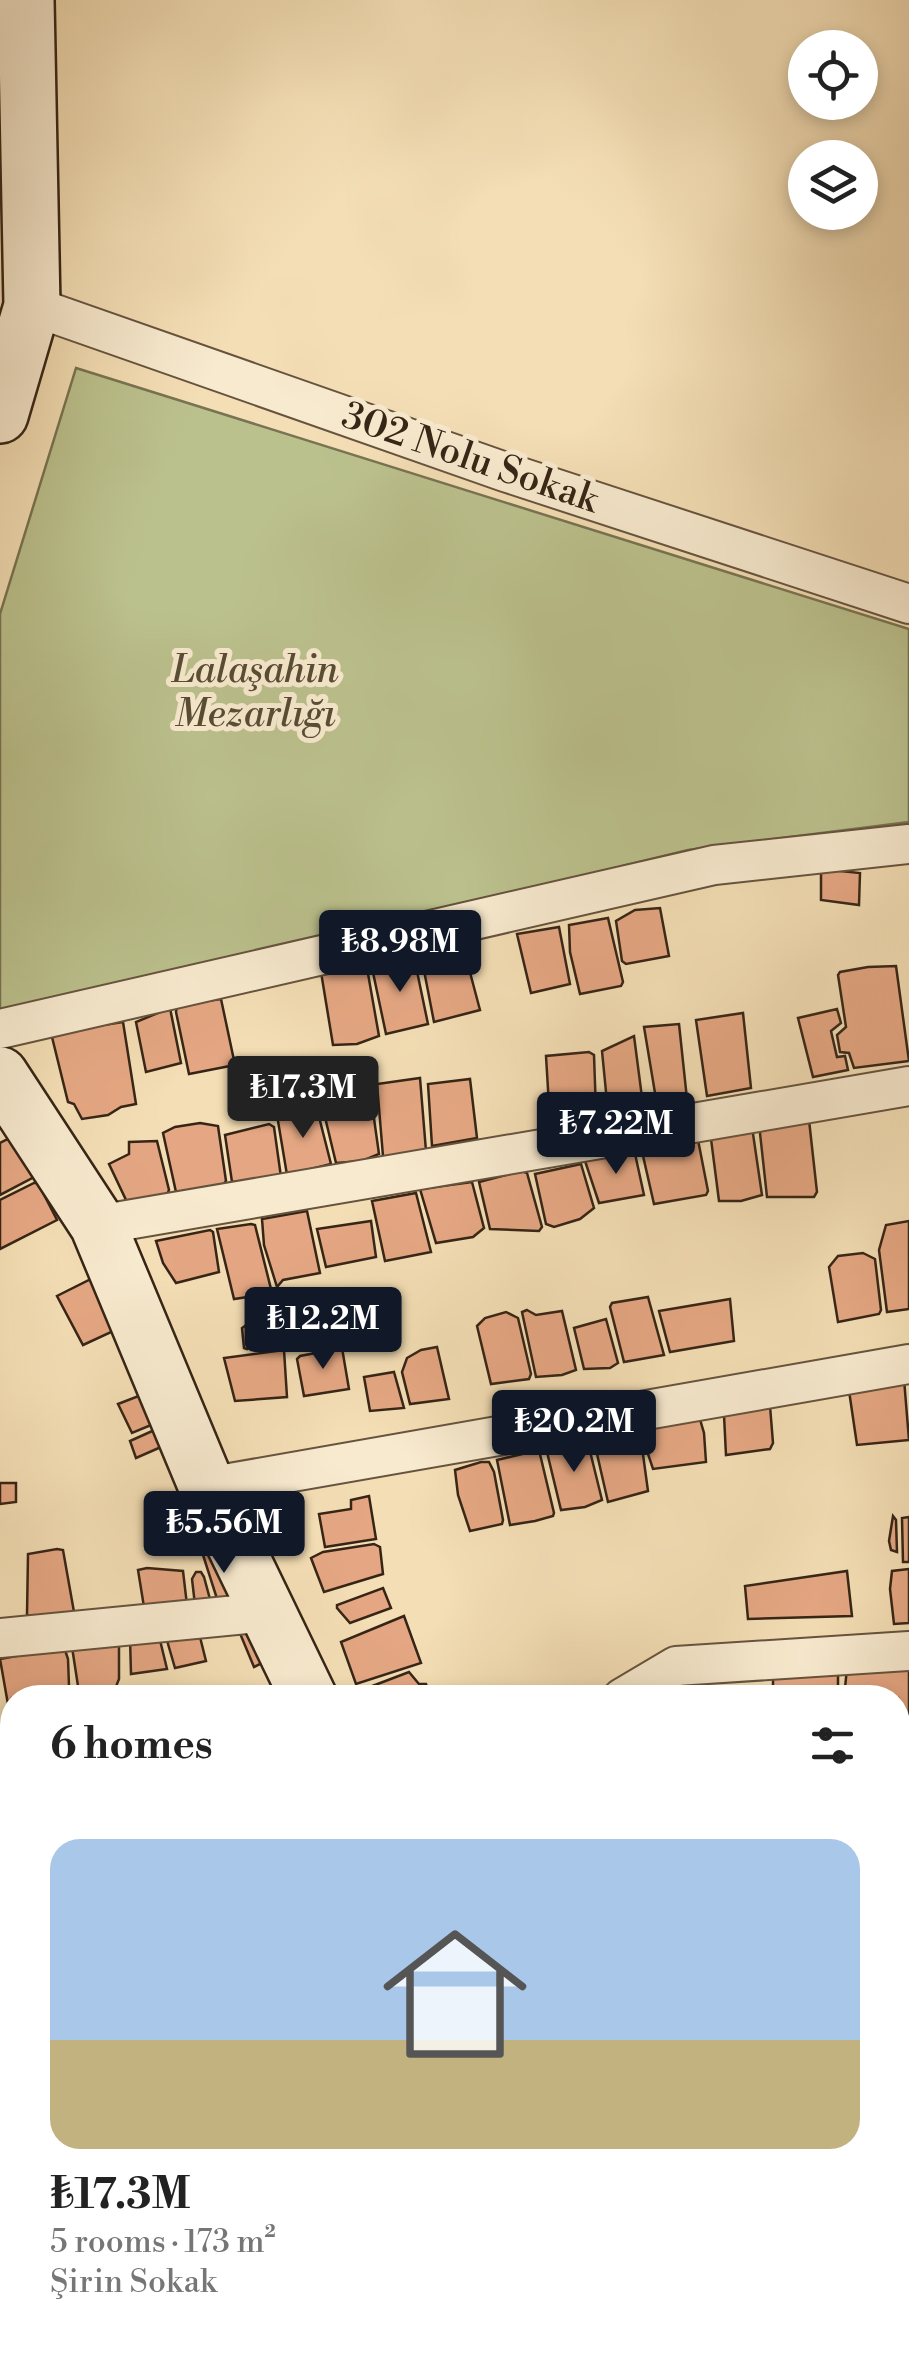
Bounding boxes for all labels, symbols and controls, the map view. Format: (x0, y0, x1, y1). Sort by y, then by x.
map controls (788, 30, 878, 230)
button: locate (788, 30, 878, 120)
button: layers (788, 140, 878, 230)
street label: 302 Nolu Sokak (336, 392, 607, 525)
park label: Lalaşahin Mezarlığı (171, 647, 339, 738)
pin: ₺8.98M (319, 910, 481, 995)
text: ₺8.98M (341, 922, 459, 962)
pin: ₺17.3M (222, 1056, 384, 1141)
text: ₺17.3M (249, 1068, 357, 1108)
pin: ₺7.22M (535, 1092, 697, 1177)
text: ₺7.22M (559, 1104, 673, 1144)
pin: ₺12.2M (242, 1287, 404, 1372)
text: ₺12.2M (267, 1299, 379, 1339)
pin: ₺20.2M (493, 1390, 655, 1475)
text: ₺20.2M (514, 1402, 634, 1442)
pin: ₺5.56M (143, 1491, 305, 1576)
text: ₺5.56M (166, 1503, 282, 1543)
icon: filters (805, 1718, 860, 1773)
text: 6 homes (50, 1719, 213, 1772)
icon: home (365, 1904, 545, 2084)
text: ₺17.3M (50, 2169, 191, 2222)
text: 5 rooms · 173 m² (50, 2222, 276, 2262)
text: Şirin Sokak (50, 2262, 217, 2302)

